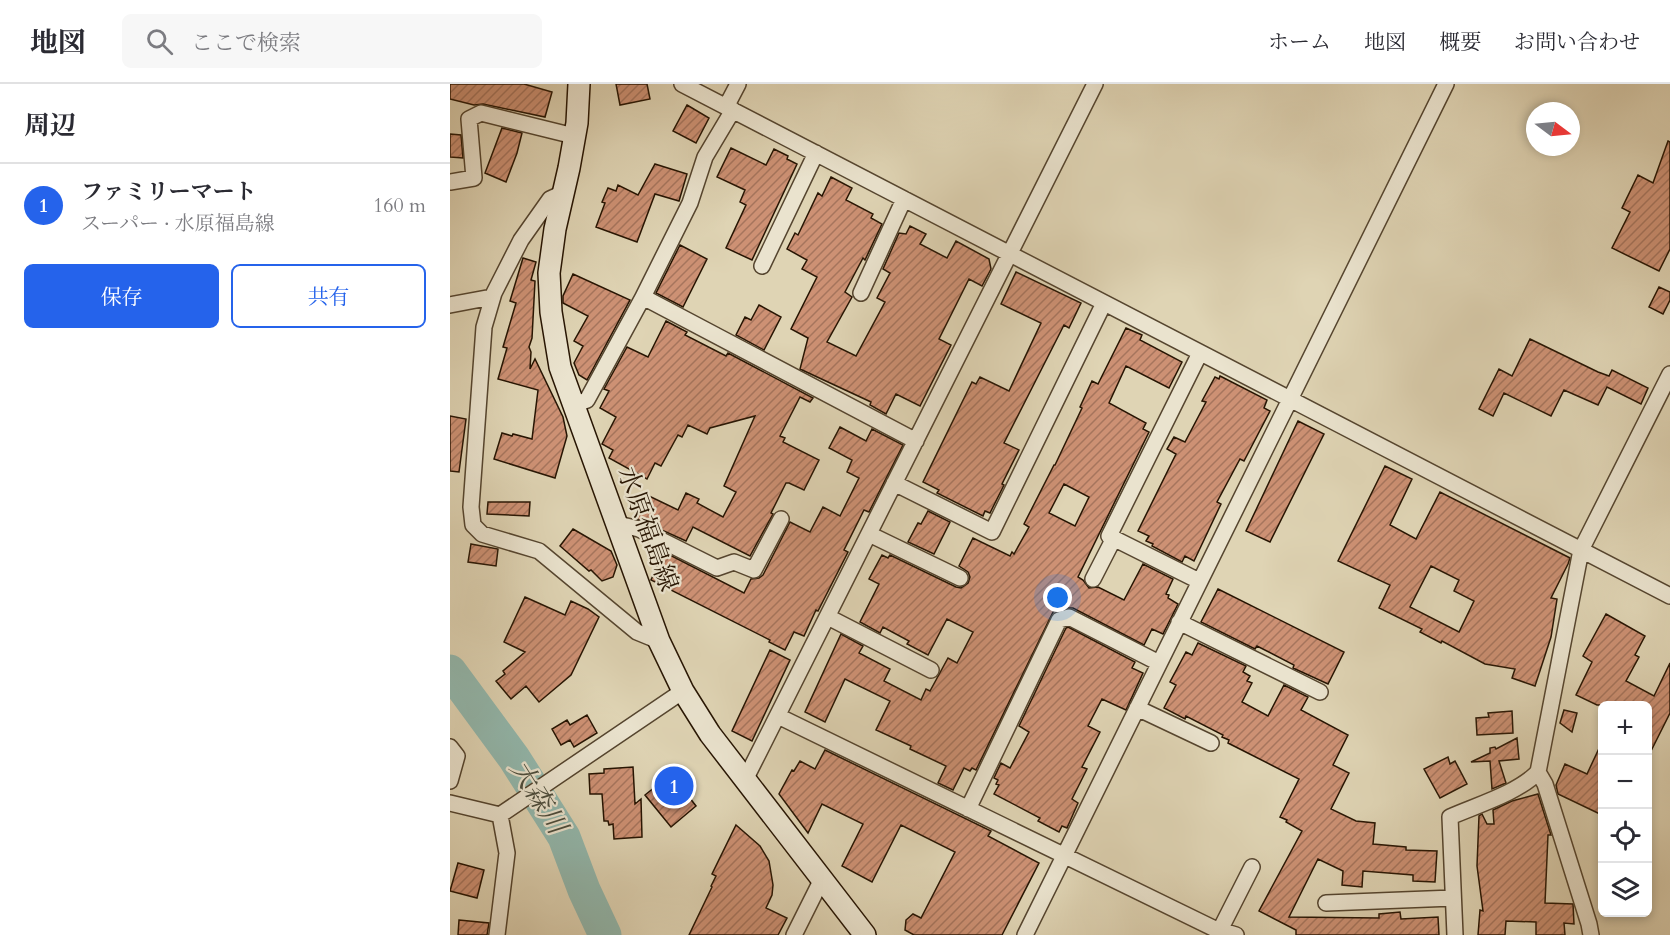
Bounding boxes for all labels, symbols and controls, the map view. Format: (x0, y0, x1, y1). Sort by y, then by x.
search box (122, 14, 542, 68)
text: 地図 (30, 24, 86, 62)
icon: search (143, 25, 176, 58)
text: ここで検索 (191, 28, 301, 58)
text: ホーム (1268, 28, 1331, 57)
text: 地図 (1364, 28, 1406, 57)
text: 概要 (1439, 28, 1481, 57)
text: お問い合わせ (1514, 28, 1640, 57)
north arrow (1526, 102, 1580, 156)
text: 周辺 (24, 108, 76, 143)
text: ファミリーマート (81, 177, 257, 207)
text: 1 (38, 192, 49, 219)
text: 160 m (373, 192, 426, 219)
text: スーパー · 水原福島線 (81, 210, 275, 237)
button: 保存 (24, 264, 219, 328)
button: 共有 (231, 264, 426, 328)
street label: 水原福島線 (609, 462, 687, 596)
your location (1043, 583, 1072, 612)
map controls (1598, 701, 1652, 917)
button: + (1598, 701, 1652, 755)
water label: 大森川 (501, 753, 577, 844)
button: − (1598, 755, 1652, 809)
pin: 1 (654, 764, 694, 808)
button: locate (1598, 809, 1652, 863)
button: layers (1598, 863, 1652, 917)

